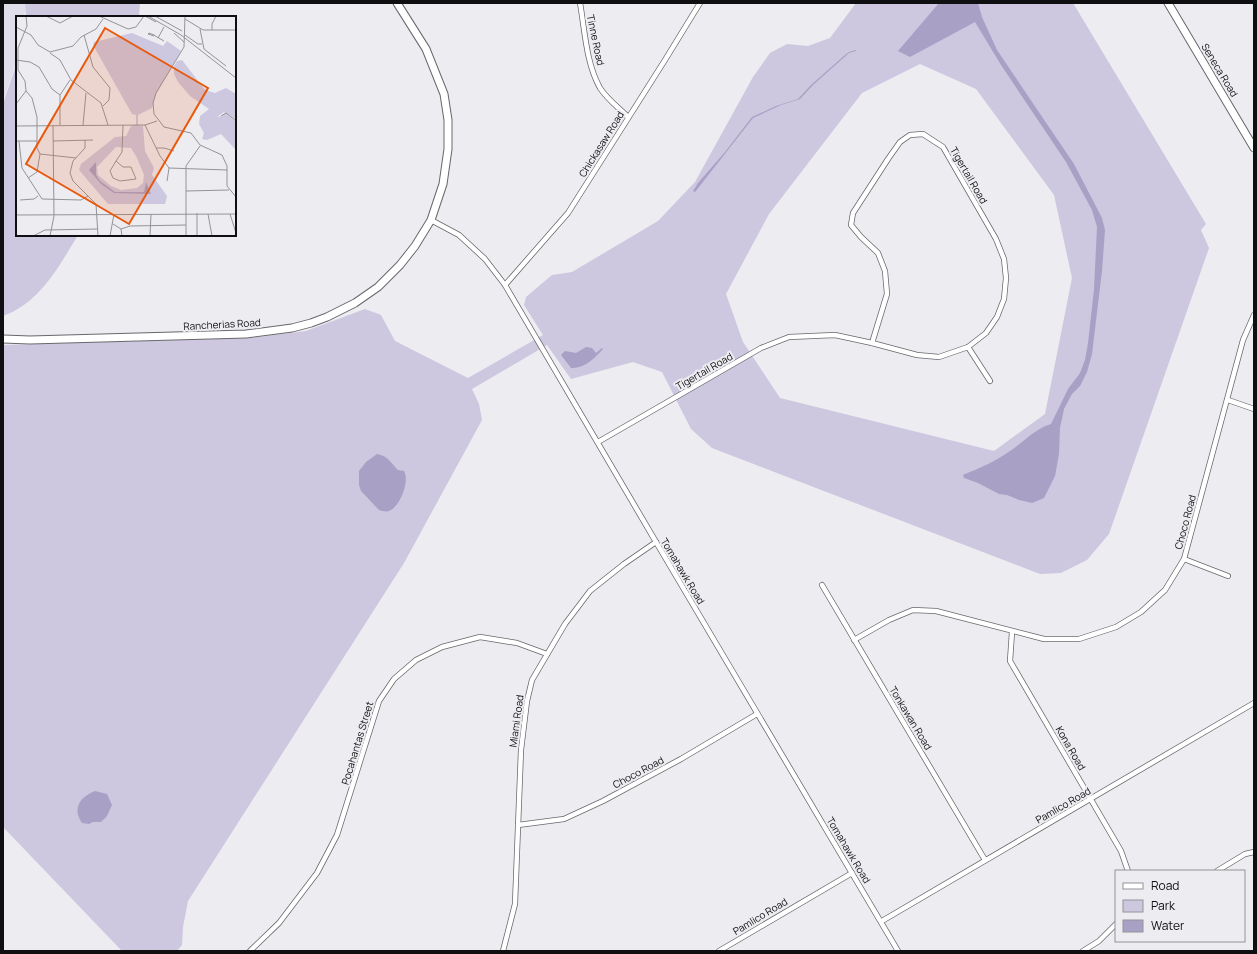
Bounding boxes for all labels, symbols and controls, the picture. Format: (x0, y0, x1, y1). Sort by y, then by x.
street label: Tinne Road (584, 13, 608, 67)
inset map (16, 16, 236, 236)
street label: Seneca Road (1198, 41, 1242, 100)
street label: Chickasaw Road (575, 108, 627, 180)
street label: Tigertail Road (947, 144, 991, 206)
street label: Rancherias Road (183, 315, 261, 333)
street label: Tigertail Road (673, 349, 735, 393)
street label: Choco Road (1171, 493, 1199, 551)
street label: Tomahawk Road (658, 535, 708, 607)
street label: Tonkawan Road (886, 684, 936, 752)
street label: Miami Road (505, 694, 527, 748)
street label: Pocahantas Street (338, 700, 376, 786)
street label: Kona Road (1053, 723, 1089, 773)
street label: Choco Road (610, 753, 666, 791)
street label: Pamlico Road (1033, 784, 1093, 826)
street label: Tomahawk Road (824, 814, 874, 886)
legend (1115, 870, 1245, 942)
text: Road (1151, 877, 1179, 894)
street label: Pamlico Road (730, 894, 790, 938)
text: Park (1151, 897, 1176, 914)
text: Water (1151, 917, 1185, 934)

